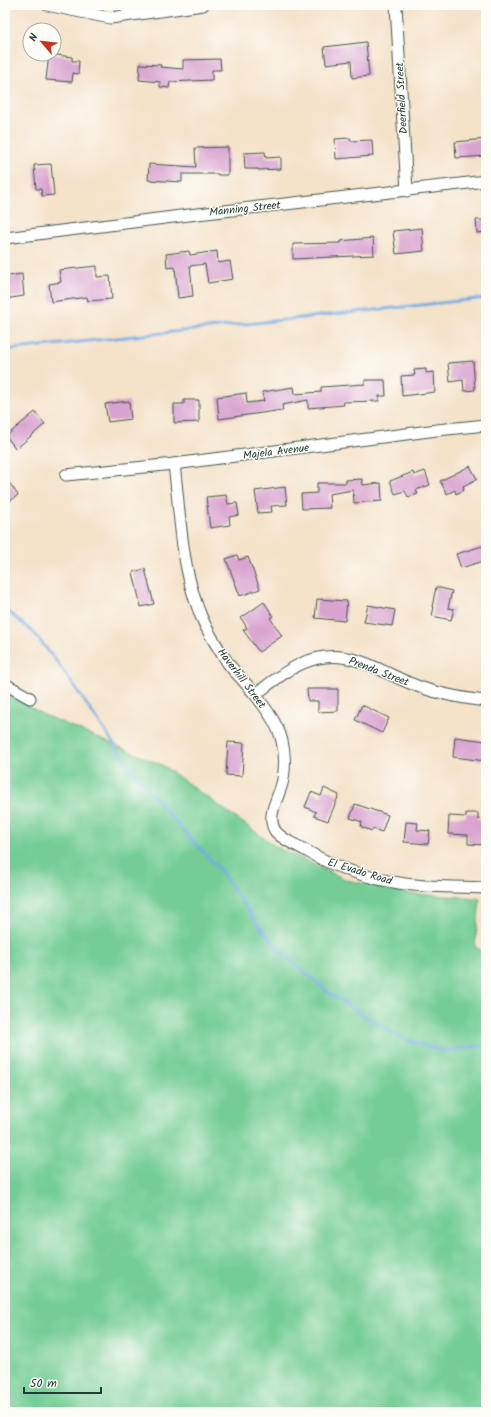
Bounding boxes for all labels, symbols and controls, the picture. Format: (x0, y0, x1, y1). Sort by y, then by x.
north arrow (22, 22, 62, 62)
text: N (24, 30, 44, 45)
street label: Deerfield Street (391, 61, 413, 134)
street label: Manning Street (209, 196, 282, 222)
street label: Majela Avenue (242, 439, 310, 465)
street label: Haverhill Street (212, 644, 270, 713)
street label: Prenda Street (346, 652, 412, 692)
street label: El Evado Road (325, 854, 395, 890)
scale bar (24, 1369, 101, 1395)
text: 50 m (30, 1374, 57, 1393)

